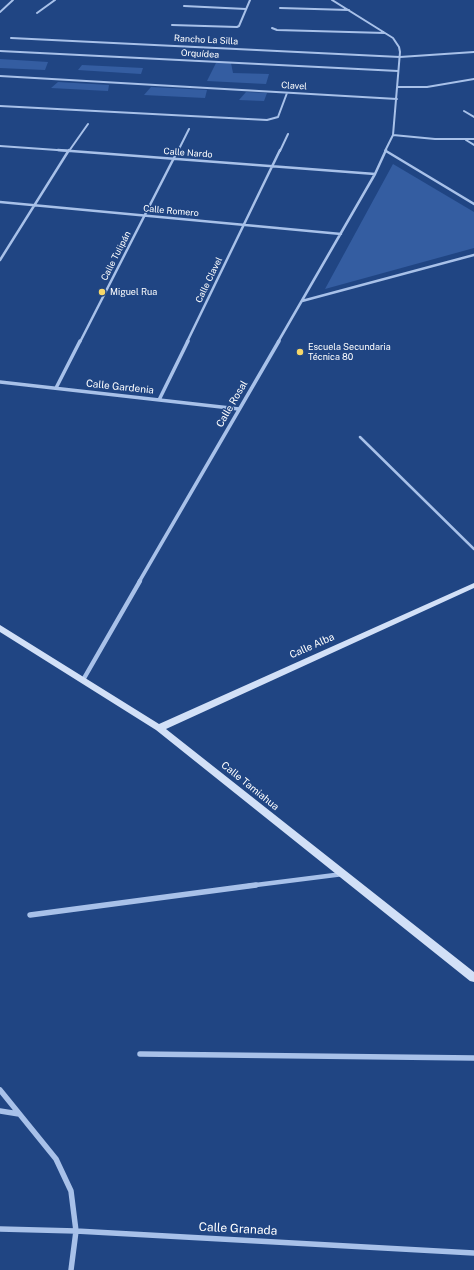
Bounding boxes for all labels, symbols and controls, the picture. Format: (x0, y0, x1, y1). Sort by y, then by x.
street label: Rancho La Silla (174, 33, 238, 47)
street label: Orquídea (181, 48, 219, 60)
street label: Clavel (281, 80, 307, 92)
street label: Calle Nardo (163, 146, 213, 160)
street label: Calle Romero (143, 203, 199, 219)
street label: Calle Tulipán (99, 229, 133, 283)
street label: Calle Clavel (193, 255, 225, 305)
marker: Miguel Rua (97, 287, 107, 297)
place label: Miguel Rua (110, 287, 157, 297)
place label: Escuela Secundaria Técnica 80 (308, 342, 391, 363)
marker: Escuela Secundaria Técnica 80 (295, 347, 305, 357)
street label: Calle Gardenia (85, 377, 155, 397)
street label: Calle Rosal (214, 379, 250, 429)
street label: Calle Alba (288, 631, 336, 661)
street label: Calle Tamiahua (219, 759, 281, 813)
street label: Calle Granada (198, 1220, 278, 1238)

